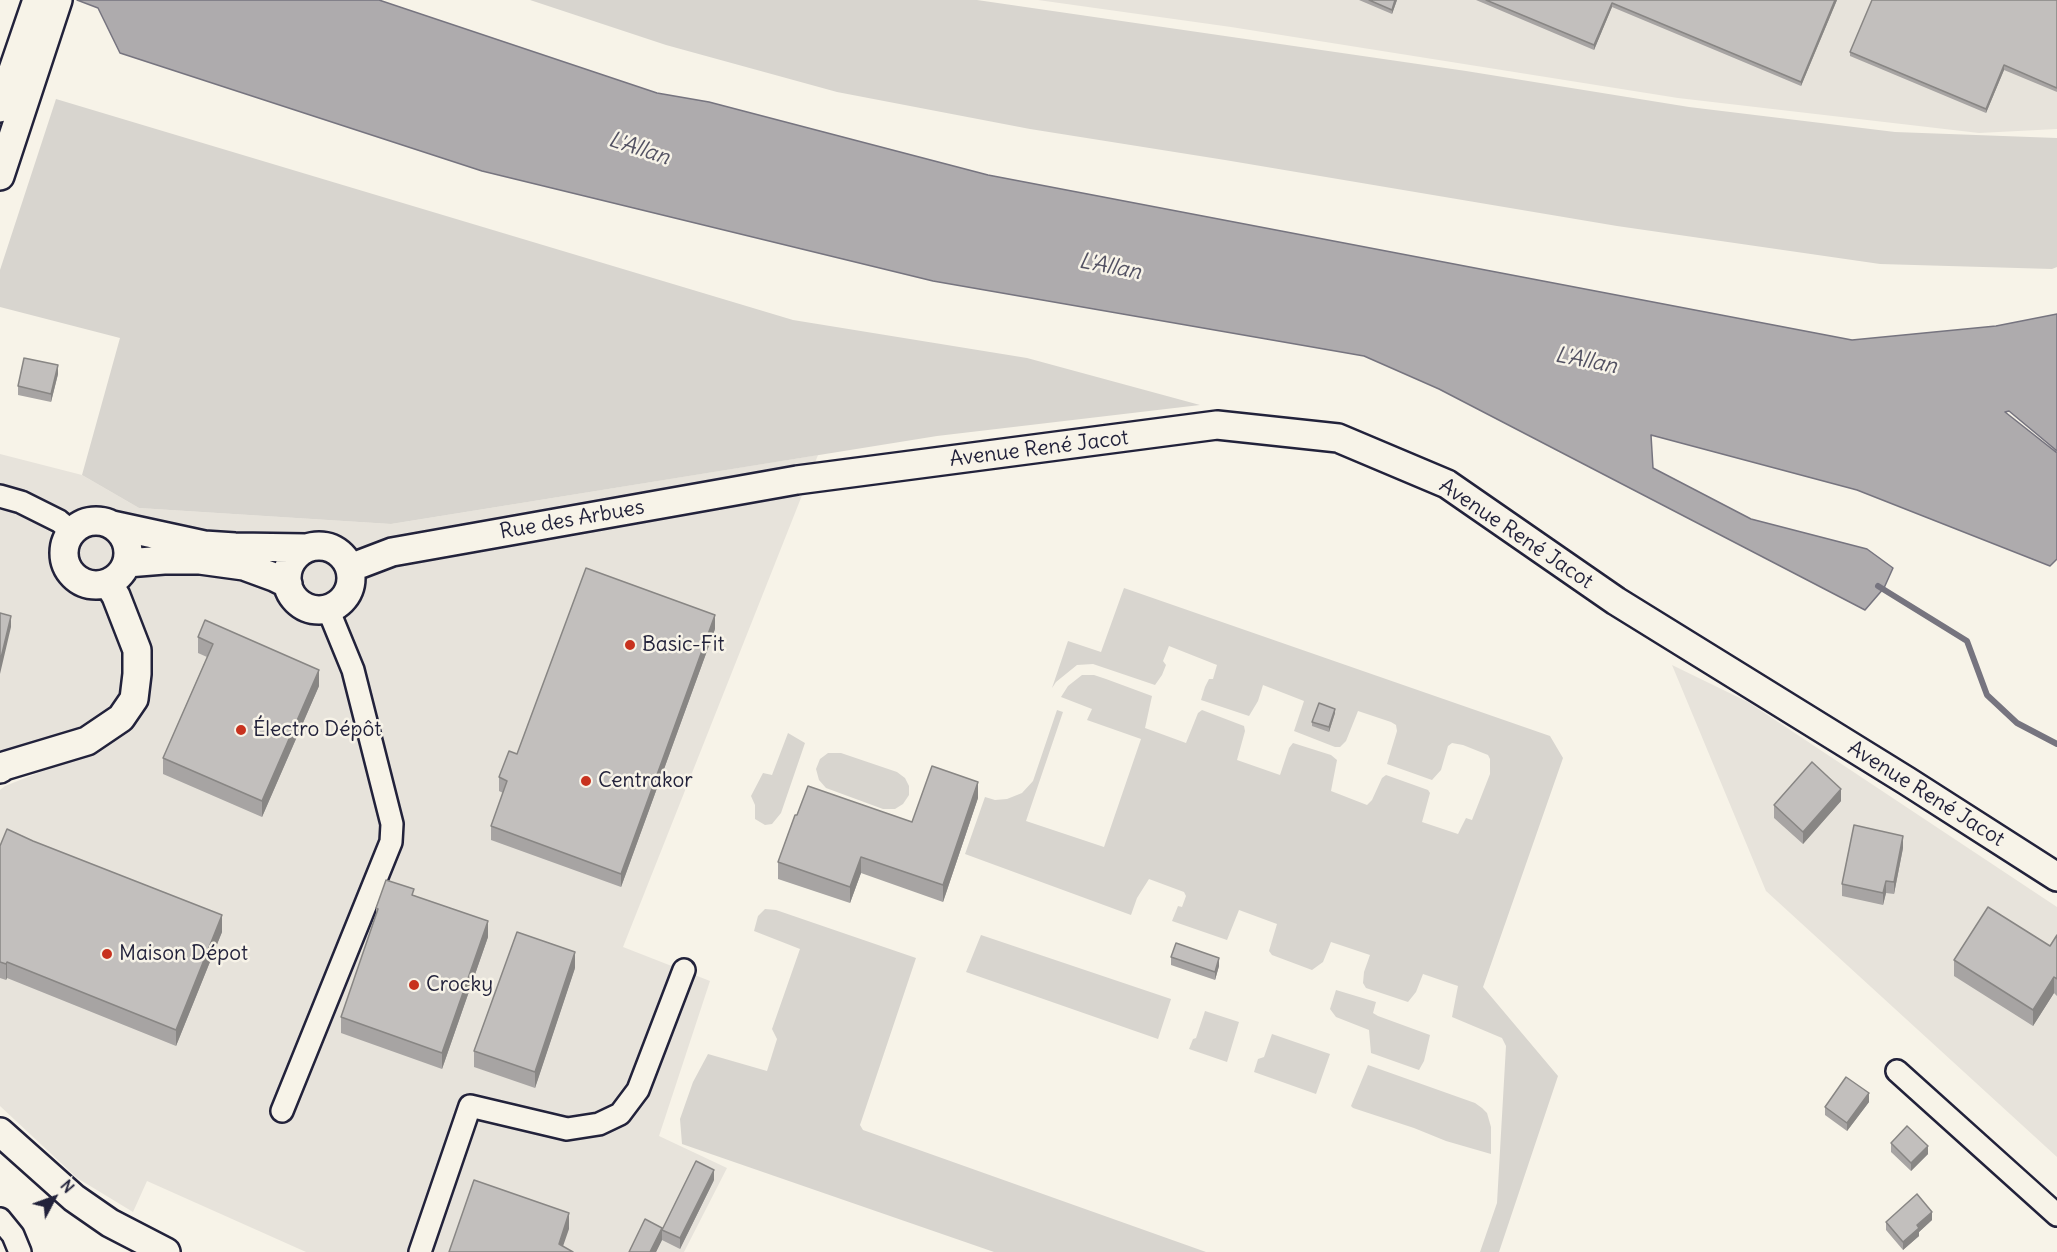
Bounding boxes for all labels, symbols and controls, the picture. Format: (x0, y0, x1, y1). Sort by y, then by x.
water label: L'Allan (605, 127, 673, 171)
water label: L'Allan (1077, 248, 1143, 286)
water label: L'Allan (1553, 342, 1619, 380)
street label: Avenue René Jacot (948, 426, 1130, 472)
street label: Avenue René Jacot (1434, 473, 1598, 595)
street label: Rue des Arbues (498, 495, 646, 545)
place label: Basic-Fit (642, 632, 725, 658)
marker: Basic-Fit (623, 638, 637, 652)
place label: Électro Dépôt (253, 717, 381, 743)
marker: Électro Dépôt (234, 723, 248, 737)
street label: Avenue René Jacot (1843, 736, 2009, 852)
place label: Centrakor (598, 768, 693, 794)
marker: Centrakor (579, 774, 593, 788)
place label: Maison Dépot (119, 941, 248, 967)
marker: Maison Dépot (100, 947, 114, 961)
place label: Crocky (426, 972, 493, 998)
marker: Crocky (407, 978, 421, 992)
north arrow (24, 1168, 84, 1228)
text: N (56, 1175, 79, 1197)

